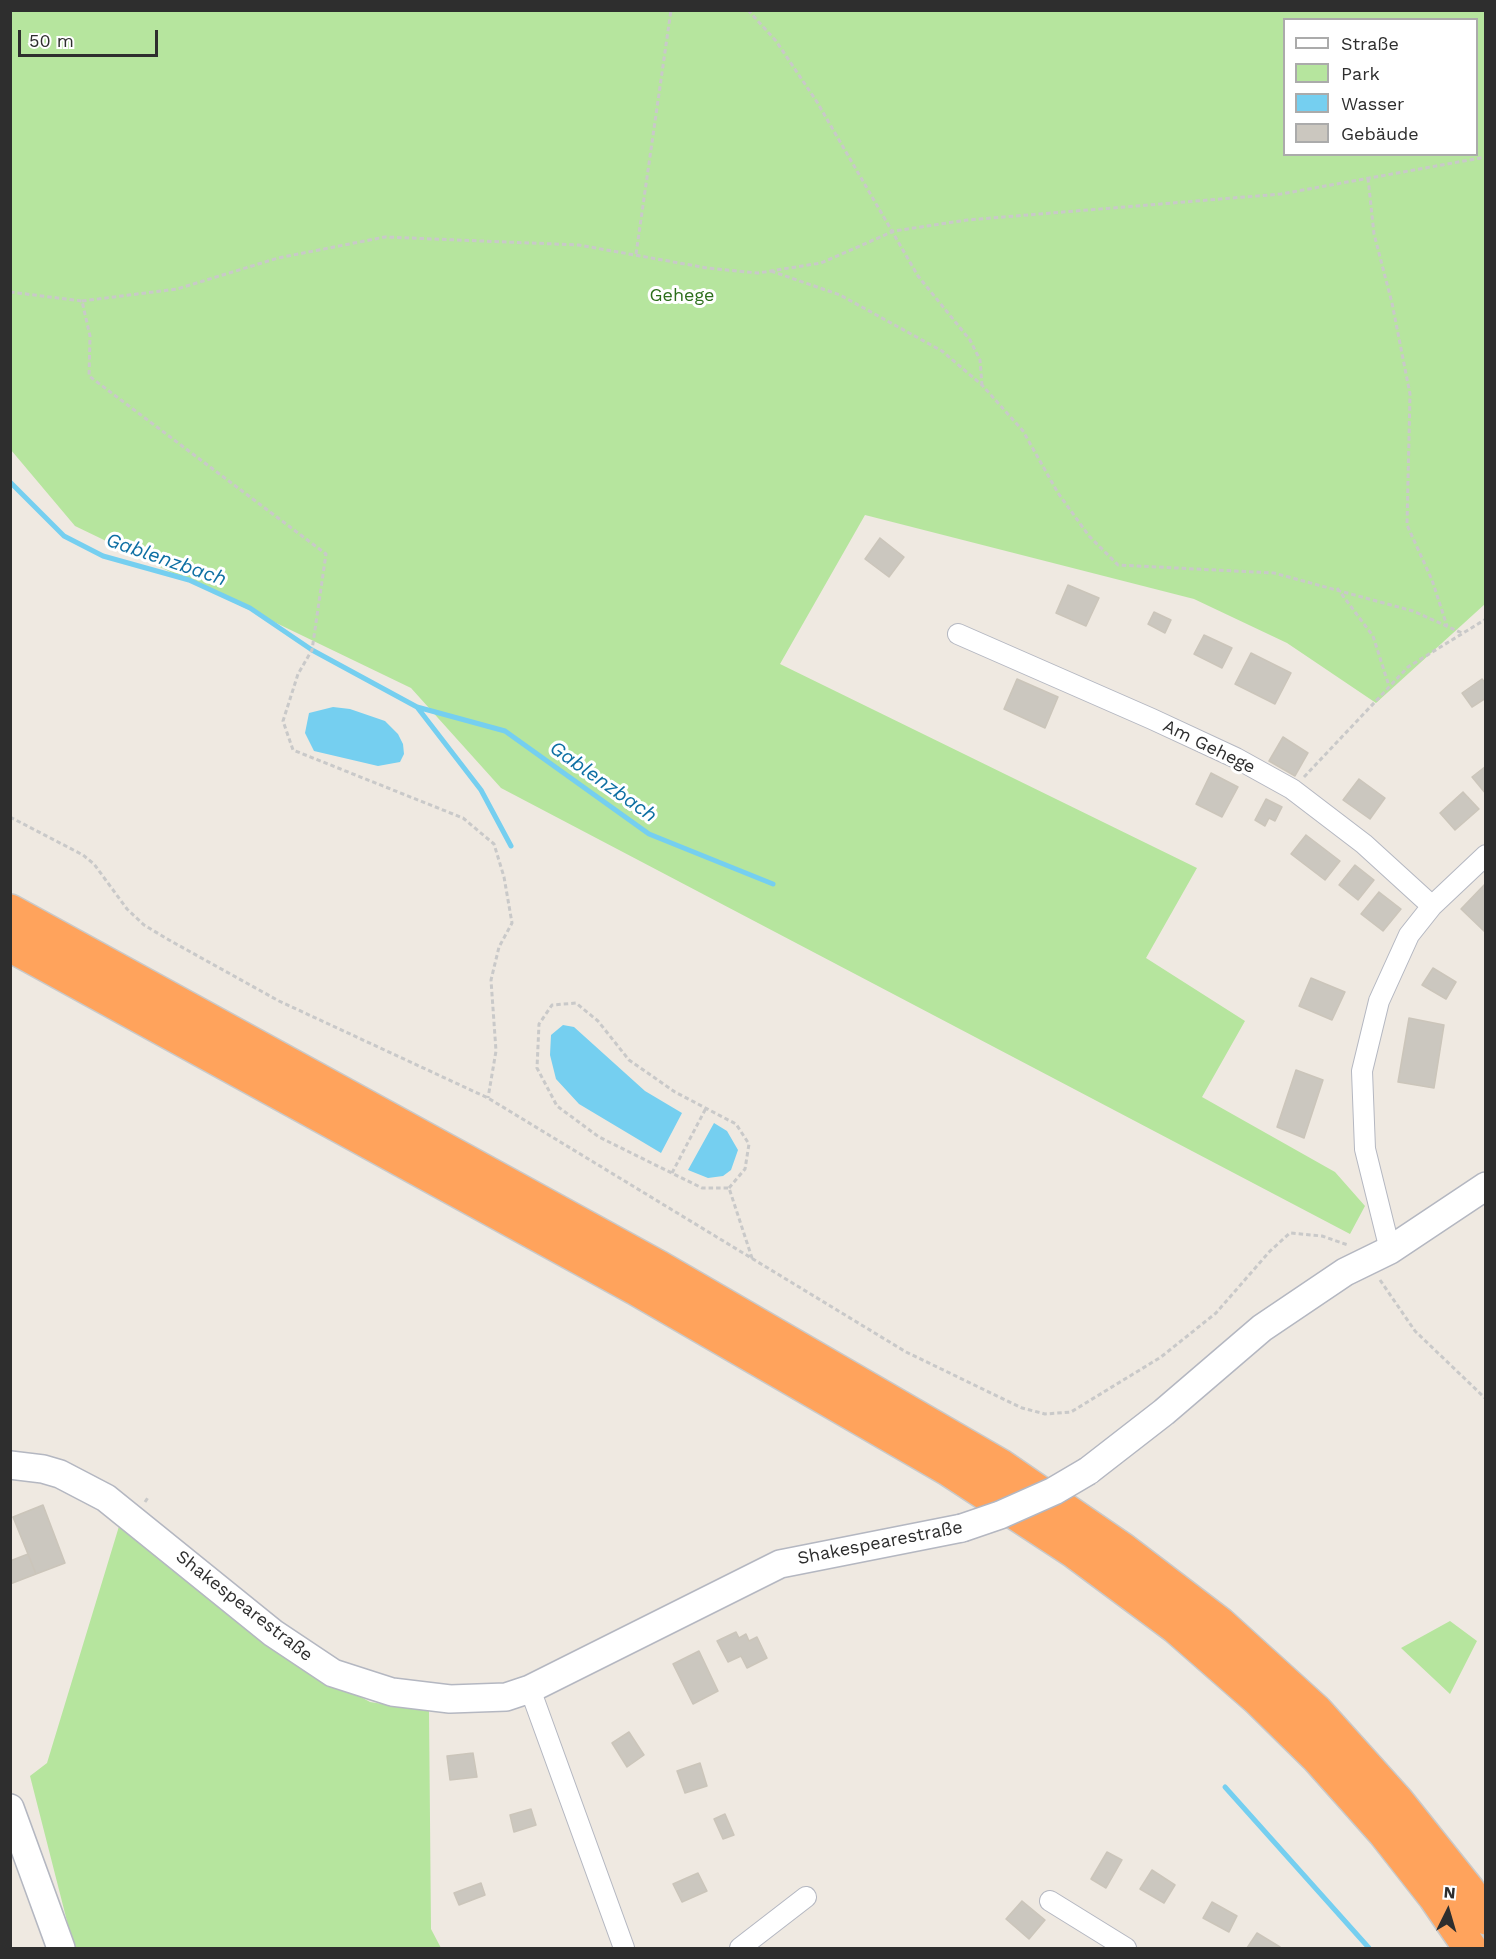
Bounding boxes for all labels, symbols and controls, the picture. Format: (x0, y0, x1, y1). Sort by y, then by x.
scale bar (21, 18, 160, 56)
legend (1283, 18, 1478, 156)
text: 50 m (29, 30, 74, 51)
text: Straße (1341, 33, 1399, 54)
text: Park (1341, 63, 1380, 84)
text: Wasser (1341, 93, 1404, 114)
text: Gebäude (1341, 123, 1419, 144)
park label: Gehege (650, 285, 714, 307)
water label: Gablenzbach (103, 528, 229, 592)
street label: Am Gehege (1159, 715, 1259, 779)
water label: Gablenzbach (545, 736, 661, 828)
street label: Shakespearestraße (796, 1516, 964, 1570)
street label: Shakespearestraße (171, 1546, 317, 1666)
north arrow (1418, 1881, 1478, 1941)
text: N (1443, 1883, 1456, 1903)

